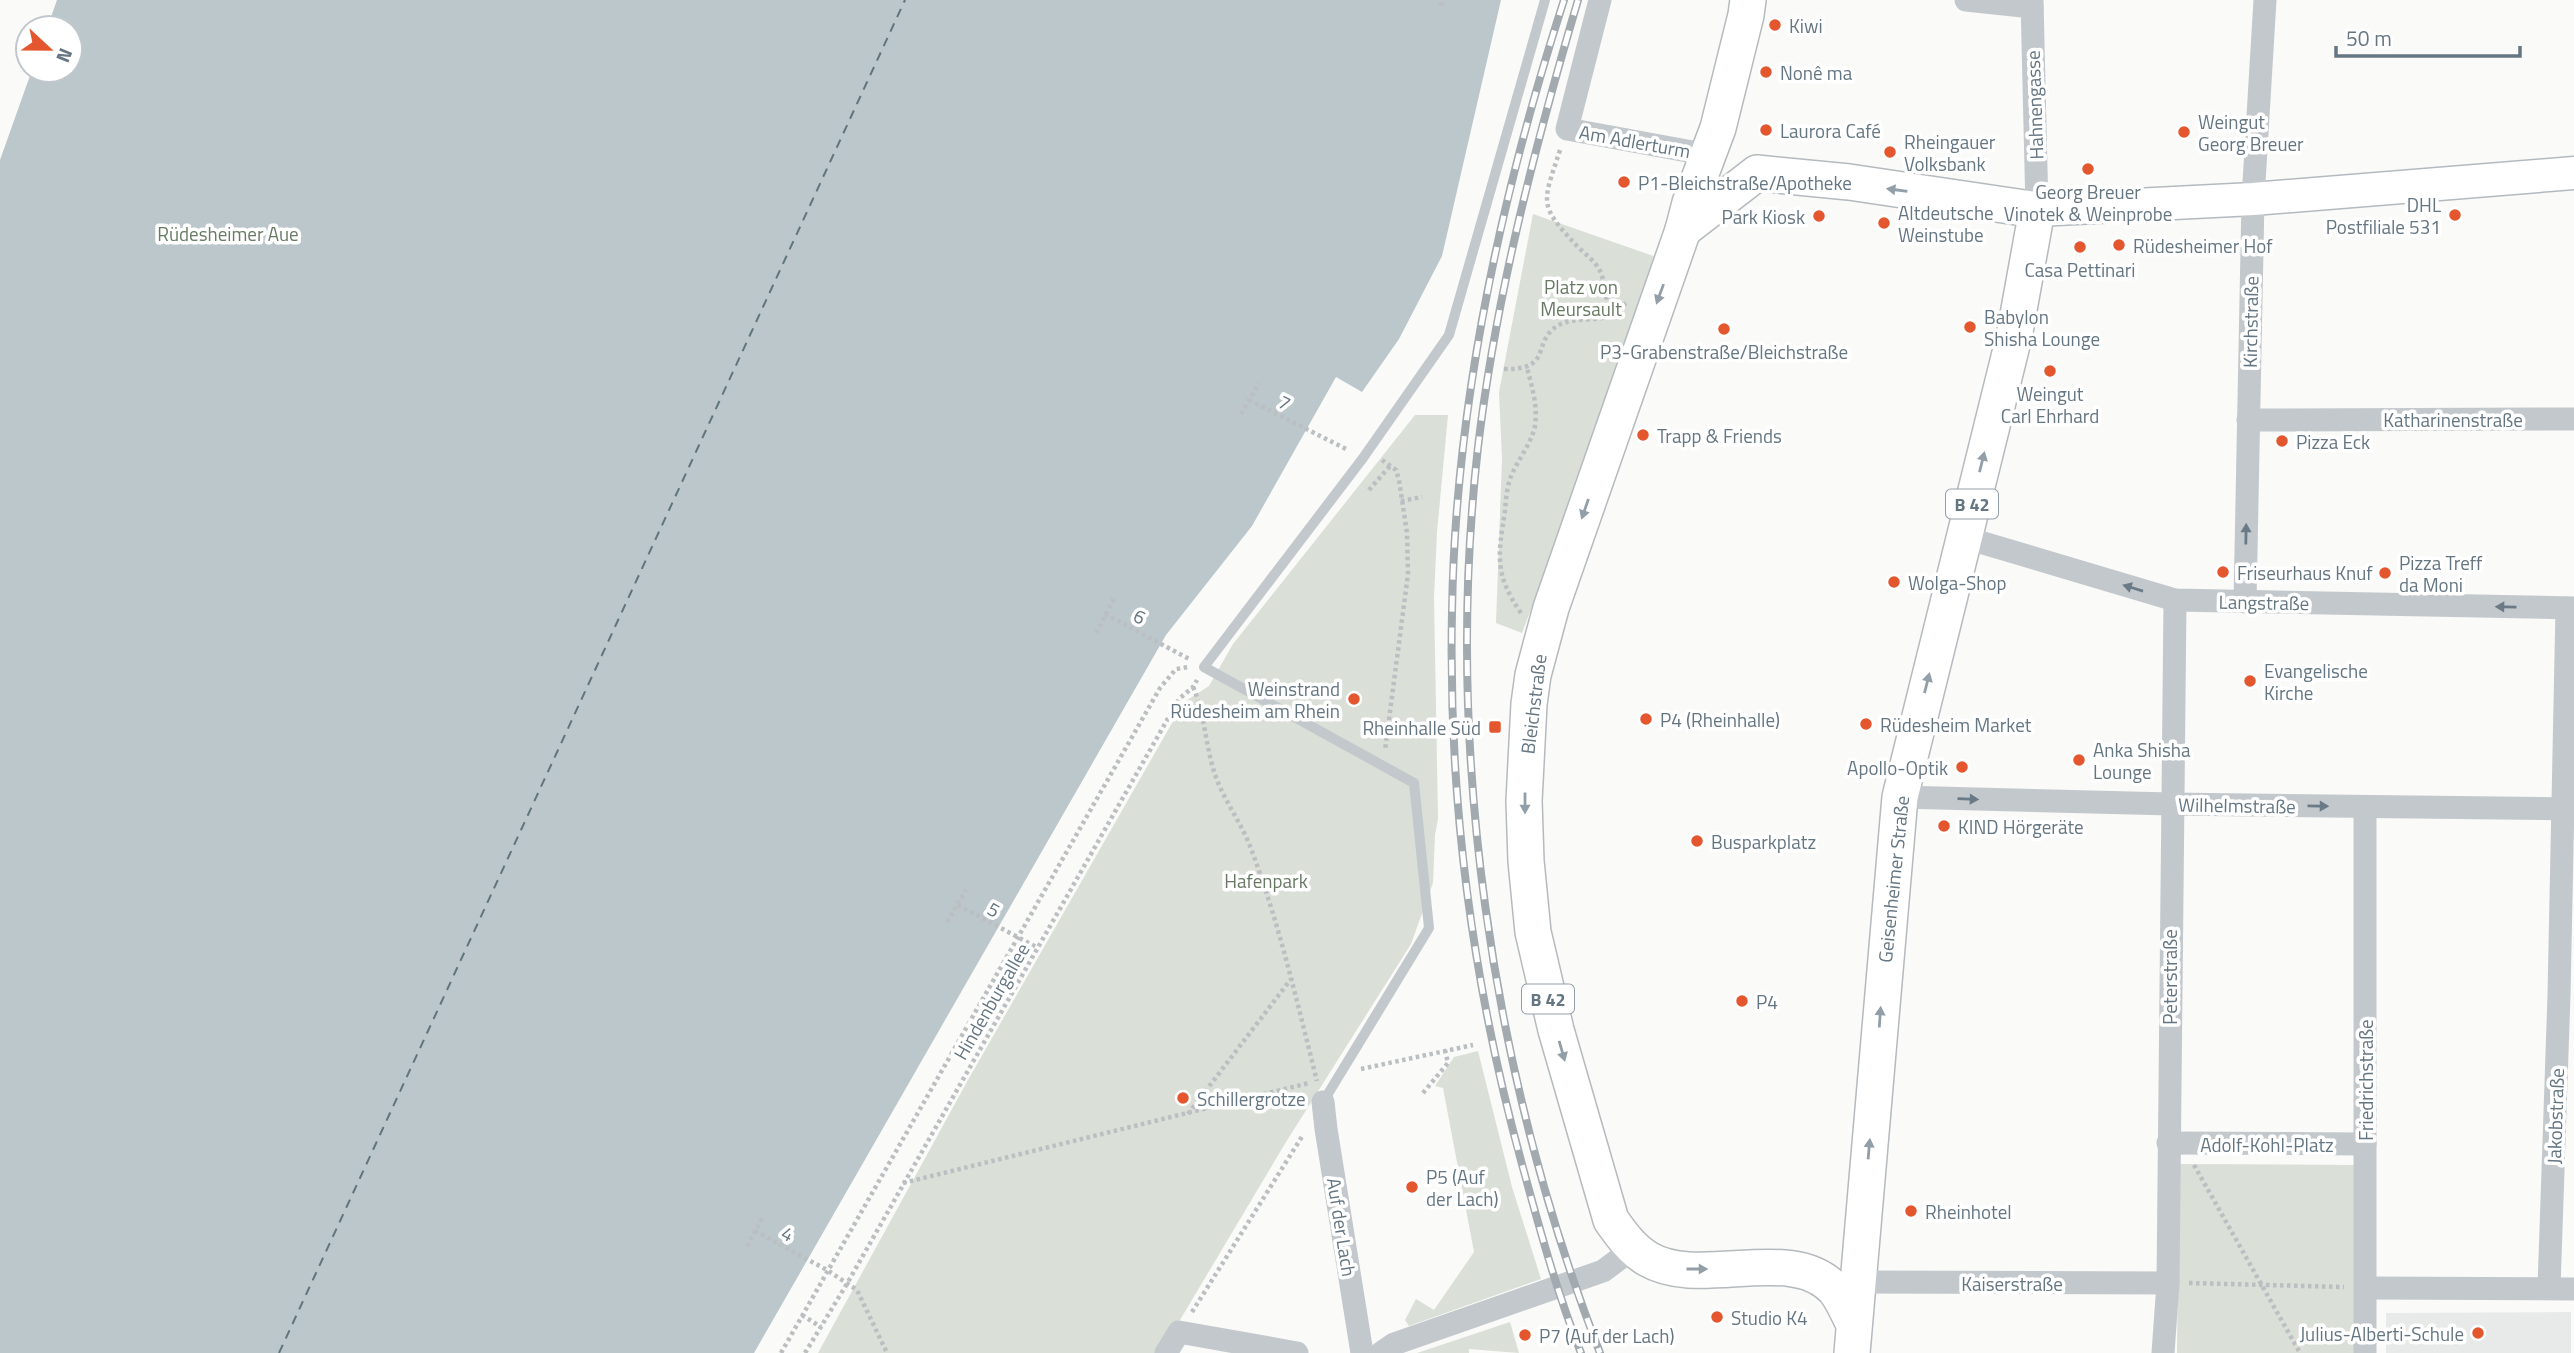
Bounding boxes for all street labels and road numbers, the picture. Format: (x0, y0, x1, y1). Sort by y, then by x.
street label: Hahnengasse (2018, 50, 2050, 160)
street label: Am Adlerturm (1577, 117, 1693, 165)
street label: Kirchstraße (2235, 276, 2265, 368)
street label: 7 (1274, 387, 1296, 417)
street label: Katharinenstraße (2383, 405, 2523, 434)
road number: B 42 (1946, 490, 1998, 518)
street label: Langstraße (2218, 587, 2310, 617)
street label: 6 (1129, 601, 1151, 631)
street label: Bleichstraße (1512, 652, 1554, 756)
street label: Wilhelmstraße (2178, 789, 2296, 821)
street label: Geisenheimer Straße (1870, 794, 1916, 964)
street label: 5 (982, 894, 1006, 924)
street label: Peterstraße (2155, 929, 2184, 1025)
street label: Hindenburgallee (946, 937, 1036, 1065)
road number: B 42 (1522, 984, 1574, 1014)
street label: Friedrichstraße (2351, 1019, 2380, 1141)
street label: Jakobstraße (2539, 1068, 2571, 1164)
street label: Adolf-Kohl-Platz (2200, 1130, 2334, 1159)
street label: Auf der Lach (1320, 1176, 1364, 1278)
street label: 4 (776, 1218, 800, 1248)
street label: Kaiserstraße (1961, 1269, 2063, 1298)

